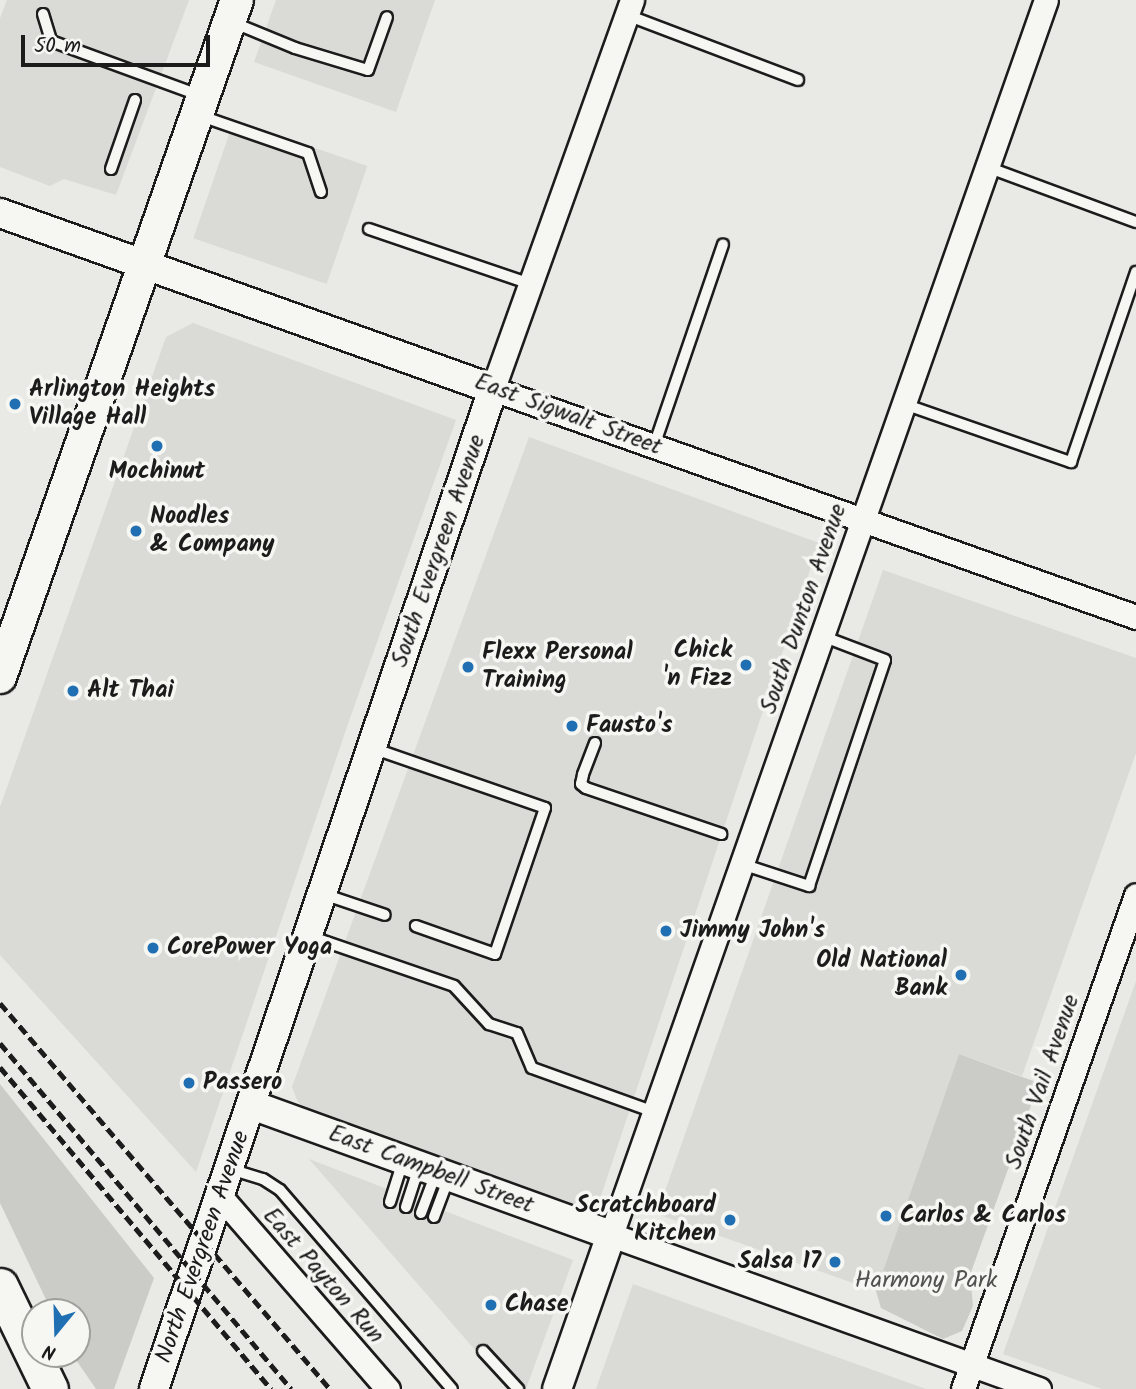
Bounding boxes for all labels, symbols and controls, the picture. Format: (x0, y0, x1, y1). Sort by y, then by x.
scale bar (24, 21, 214, 65)
text: 50 m (34, 30, 81, 63)
street label: East Sigwalt Street (470, 368, 666, 462)
place label: Arlington Heights Village Hall (29, 376, 215, 432)
marker: Arlington Heights Village Hall (7, 396, 23, 412)
street label: South Evergreen Avenue (386, 431, 492, 671)
marker: Mochinut (149, 438, 165, 454)
place label: Mochinut (109, 458, 205, 486)
street label: South Dunton Avenue (755, 500, 853, 718)
place label: Noodles & Company (150, 503, 274, 559)
marker: Noodles & Company (128, 523, 144, 539)
place label: Chick 'n Fizz (662, 637, 732, 693)
place label: Flexx Personal Training (482, 639, 633, 695)
marker: Chick 'n Fizz (738, 657, 754, 673)
marker: Flexx Personal Training (460, 659, 476, 675)
place label: Alt Thai (87, 677, 174, 705)
marker: Alt Thai (65, 683, 81, 699)
place label: Fausto's (586, 712, 672, 740)
marker: Fausto's (564, 718, 580, 734)
place label: Jimmy John's (680, 917, 825, 945)
marker: Jimmy John's (658, 923, 674, 939)
place label: CorePower Yoga (167, 934, 332, 962)
marker: CorePower Yoga (145, 940, 161, 956)
place label: Old National Bank (816, 947, 947, 1003)
marker: Old National Bank (953, 967, 969, 983)
street label: South Vail Avenue (1000, 991, 1086, 1173)
place label: Passero (203, 1069, 282, 1097)
marker: Passero (181, 1075, 197, 1091)
street label: East Campbell Street (324, 1119, 538, 1221)
street label: North Evergreen Avenue (150, 1127, 256, 1367)
place label: Scratchboard Kitchen (576, 1192, 716, 1248)
street label: East Payton Run (256, 1202, 390, 1350)
place label: Carlos & Carlos (900, 1202, 1066, 1230)
marker: Carlos & Carlos (878, 1208, 894, 1224)
marker: Scratchboard Kitchen (722, 1212, 738, 1228)
place label: Salsa 17 (738, 1248, 821, 1276)
marker: Salsa 17 (827, 1254, 843, 1270)
park label: Harmony Park (855, 1267, 997, 1295)
place label: Chase (505, 1291, 568, 1319)
marker: Chase (483, 1297, 499, 1313)
north arrow (21, 1298, 91, 1368)
text: N (39, 1335, 60, 1367)

